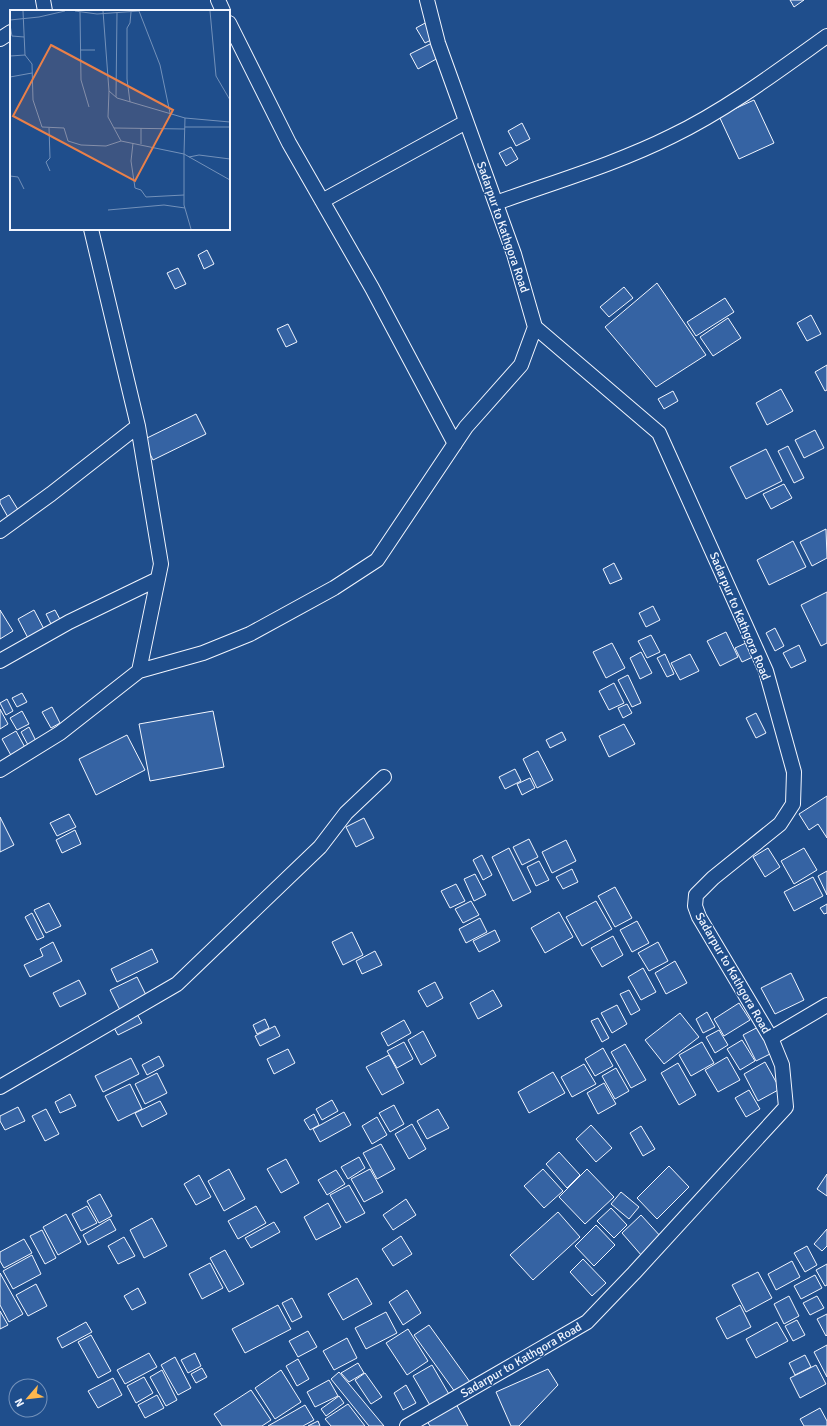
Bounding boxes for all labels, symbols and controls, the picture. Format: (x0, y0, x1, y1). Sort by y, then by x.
inset map (10, 10, 230, 230)
street label: Sadarpur to Kathgora Road (473, 160, 532, 295)
street label: Sadarpur to Kathgora Road (706, 550, 773, 682)
street label: Sadarpur to Kathgora Road (692, 910, 773, 1037)
street label: Sadarpur to Kathgora Road (458, 1320, 585, 1401)
north arrow (8, 1378, 48, 1418)
text: N (12, 1396, 27, 1409)

